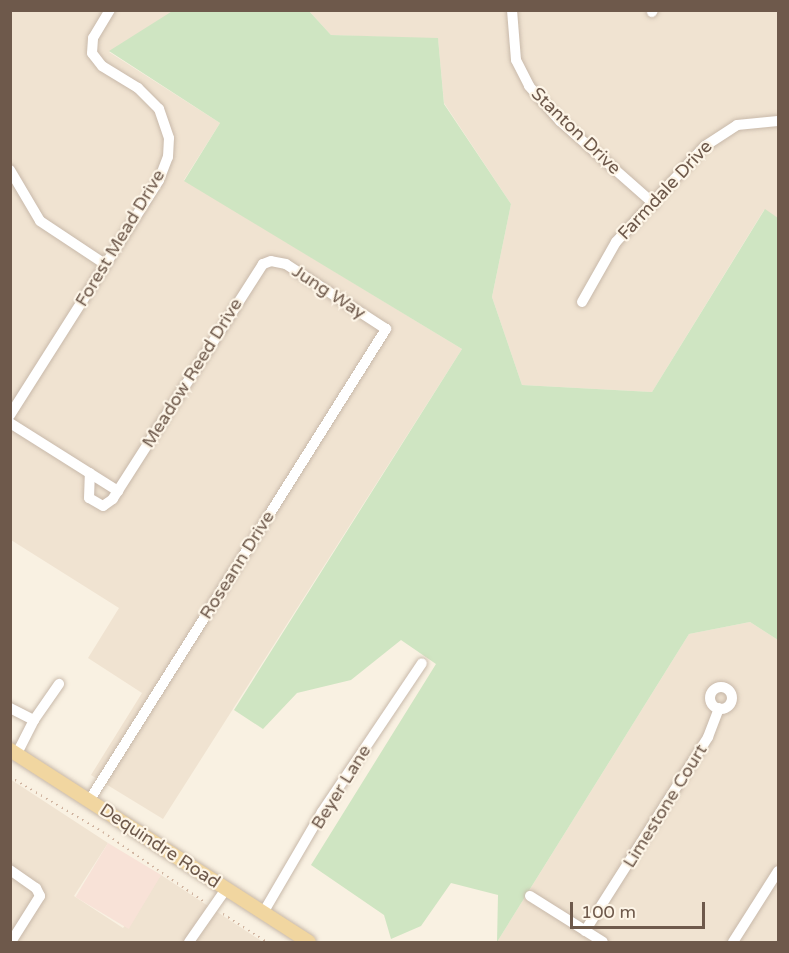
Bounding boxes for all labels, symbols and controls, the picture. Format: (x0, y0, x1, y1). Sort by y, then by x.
street label: Stanton Drive (527, 83, 625, 179)
street label: Farmdale Drive (613, 136, 717, 244)
street label: Forest Mead Drive (71, 166, 169, 310)
street label: Jung Way (288, 260, 370, 324)
street label: Meadow Reed Drive (137, 294, 247, 452)
street label: Roseann Drive (195, 507, 279, 623)
street label: Limestone Court (618, 740, 712, 872)
street label: Beyer Lane (307, 741, 375, 833)
street label: Dequindre Road (96, 799, 224, 893)
scale bar (573, 890, 708, 928)
text: 100 m (581, 901, 636, 923)

